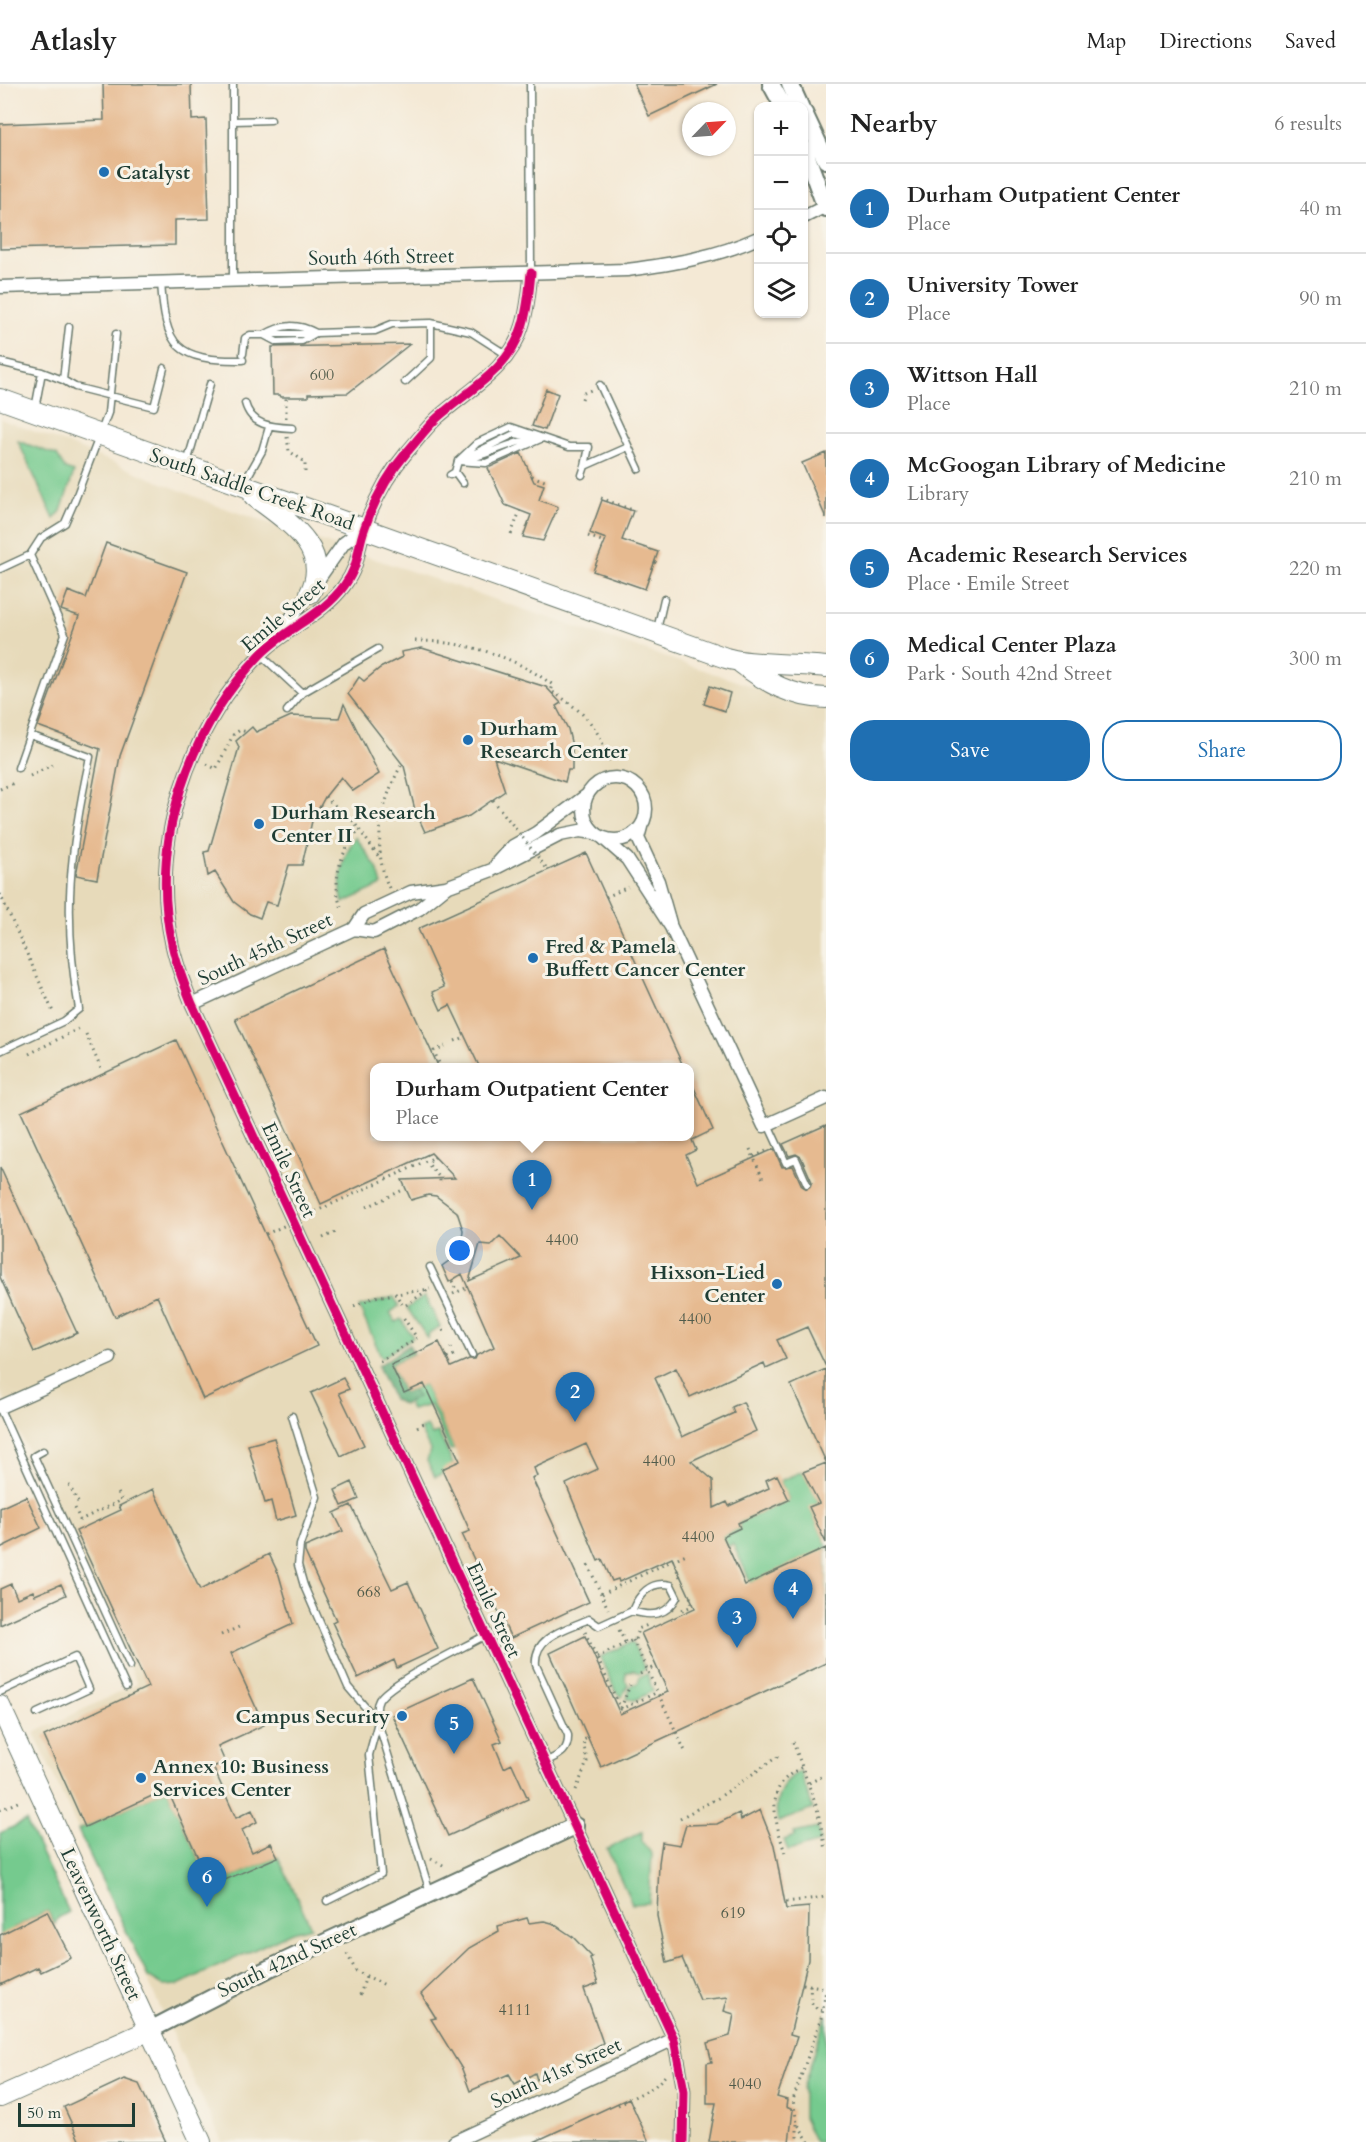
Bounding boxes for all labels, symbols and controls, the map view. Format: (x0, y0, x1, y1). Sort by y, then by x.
text: Atlasly (30, 22, 117, 60)
text: Map (1086, 27, 1126, 56)
text: Directions (1159, 27, 1252, 56)
text: Saved (1285, 27, 1336, 56)
north arrow (682, 102, 736, 156)
map controls (754, 102, 808, 318)
button: + (754, 102, 808, 156)
text: Nearby (850, 106, 938, 141)
text: 6 results (1274, 110, 1342, 137)
button: − (754, 156, 808, 210)
place label: Catalyst (116, 159, 190, 186)
marker: Catalyst (97, 165, 111, 179)
text: Durham Outpatient Center (907, 180, 1180, 210)
text: 1 (864, 195, 875, 222)
text: 40 m (1299, 195, 1342, 222)
button: locate (754, 210, 808, 264)
text: Place (907, 210, 951, 237)
street label: South 46th Street (308, 242, 455, 272)
button: layers (754, 264, 808, 318)
text: University Tower (907, 270, 1078, 300)
text: 2 (864, 285, 875, 312)
text: 90 m (1299, 285, 1342, 312)
text: Place (907, 300, 951, 327)
text: Wittson Hall (907, 360, 1038, 390)
house number: 600 (310, 364, 334, 386)
text: 3 (864, 375, 875, 402)
text: 210 m (1289, 375, 1342, 402)
text: Place (907, 390, 951, 417)
street label: South Saddle Creek Road (146, 441, 358, 537)
text: McGoogan Library of Medicine (907, 450, 1226, 480)
text: 4 (864, 465, 875, 492)
text: 210 m (1289, 465, 1342, 492)
text: Library (907, 480, 969, 507)
text: Academic Research Services (907, 540, 1187, 570)
text: 5 (864, 555, 875, 582)
text: 220 m (1289, 555, 1342, 582)
text: Place · Emile Street (907, 570, 1069, 597)
street label: Emile Street (235, 571, 331, 658)
text: Medical Center Plaza (907, 630, 1117, 660)
text: 6 (864, 645, 875, 672)
text: 300 m (1289, 645, 1342, 672)
text: Park · South 42nd Street (907, 660, 1112, 687)
place label: Durham Research Center (480, 715, 629, 765)
button: Save (850, 720, 1090, 781)
button: Share (1102, 720, 1342, 781)
marker: Durham Research Center (461, 733, 475, 747)
place label: Durham Research Center II (271, 799, 436, 849)
marker: Durham Research Center II (252, 817, 266, 831)
street label: South 45th Street (193, 906, 337, 992)
place label: Fred & Pamela Buffett Cancer Center (545, 933, 746, 983)
marker: Fred & Pamela Buffett Cancer Center (526, 951, 540, 965)
popup (370, 1063, 694, 1141)
text: Durham Outpatient Center (395, 1074, 669, 1104)
text: Place (395, 1104, 439, 1131)
street label: Emile Street (255, 1118, 323, 1223)
pin: 1 (512, 1160, 552, 1210)
house number: 4400 (546, 1229, 578, 1251)
your location (445, 1236, 474, 1265)
place label: Hixson-Lied Center (650, 1259, 766, 1309)
marker: Hixson-Lied Center (770, 1277, 784, 1291)
house number: 4400 (679, 1308, 711, 1330)
pin: 2 (556, 1372, 594, 1422)
house number: 4400 (643, 1450, 675, 1472)
house number: 4400 (682, 1526, 714, 1548)
street label: Emile Street (460, 1558, 528, 1663)
pin: 4 (774, 1570, 812, 1619)
house number: 668 (357, 1581, 381, 1603)
pin: 3 (718, 1598, 756, 1648)
place label: Campus Security (236, 1703, 391, 1730)
pin: 5 (434, 1704, 474, 1754)
marker: Campus Security (395, 1709, 409, 1723)
place label: Annex 10: Business Services Center (153, 1753, 329, 1803)
marker: Annex 10: Business Services Center (134, 1771, 148, 1785)
street label: Leavenworth Street (54, 1843, 148, 2005)
pin: 6 (188, 1858, 226, 1907)
house number: 619 (721, 1902, 745, 1924)
street label: South 42nd Street (213, 1916, 361, 2004)
house number: 4111 (499, 1999, 531, 2021)
street label: South 41st Street (486, 2031, 626, 2115)
house number: 4040 (729, 2073, 761, 2095)
scale bar (18, 2100, 135, 2128)
text: 50 m (27, 2102, 61, 2124)

